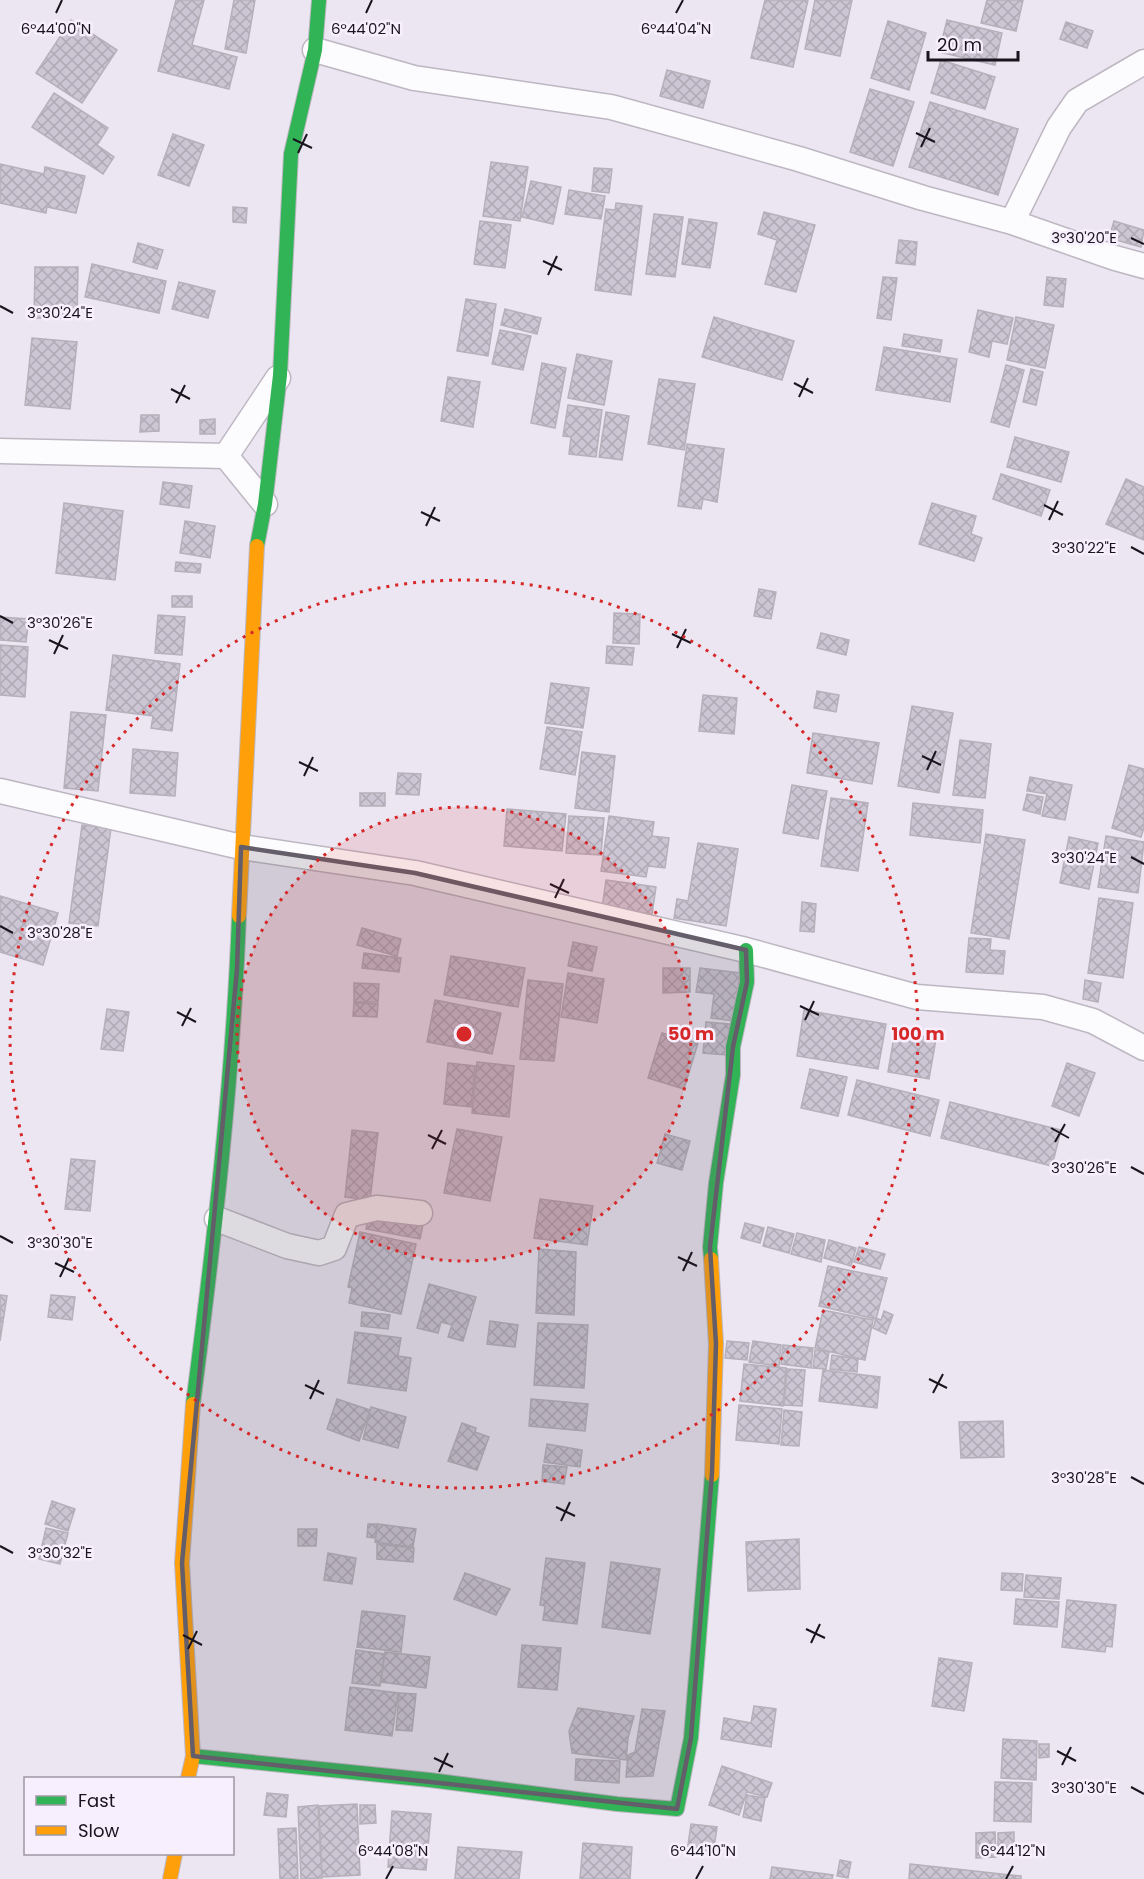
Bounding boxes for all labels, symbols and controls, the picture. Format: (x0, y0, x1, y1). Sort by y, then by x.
text: 6°44'00"N (21, 18, 91, 39)
text: 6°44'02"N (331, 18, 401, 39)
text: 6°44'04"N (641, 18, 711, 39)
scale bar (928, 24, 1018, 62)
text: 20 m (937, 32, 982, 57)
text: 3°30'20"E (1051, 227, 1117, 248)
text: 3°30'24"E (27, 302, 93, 323)
text: 3°30'22"E (1052, 537, 1116, 558)
text: 3°30'26"E (27, 612, 93, 633)
text: 3°30'24"E (1051, 847, 1117, 868)
text: 3°30'28"E (27, 922, 93, 943)
text: 50 m (668, 1021, 714, 1046)
text: 100 m (891, 1021, 945, 1046)
centre of rings (454, 1024, 474, 1044)
text: 3°30'26"E (1051, 1157, 1117, 1178)
text: 3°30'30"E (27, 1232, 93, 1253)
text: 3°30'28"E (1051, 1467, 1117, 1488)
text: 3°30'32"E (27, 1542, 93, 1563)
legend (24, 1777, 234, 1855)
text: 3°30'30"E (1051, 1777, 1117, 1798)
text: Fast (78, 1788, 115, 1813)
text: Slow (78, 1818, 120, 1843)
text: 6°44'08"N (358, 1840, 428, 1861)
text: 6°44'10"N (670, 1840, 736, 1861)
text: 6°44'12"N (980, 1840, 1046, 1861)

